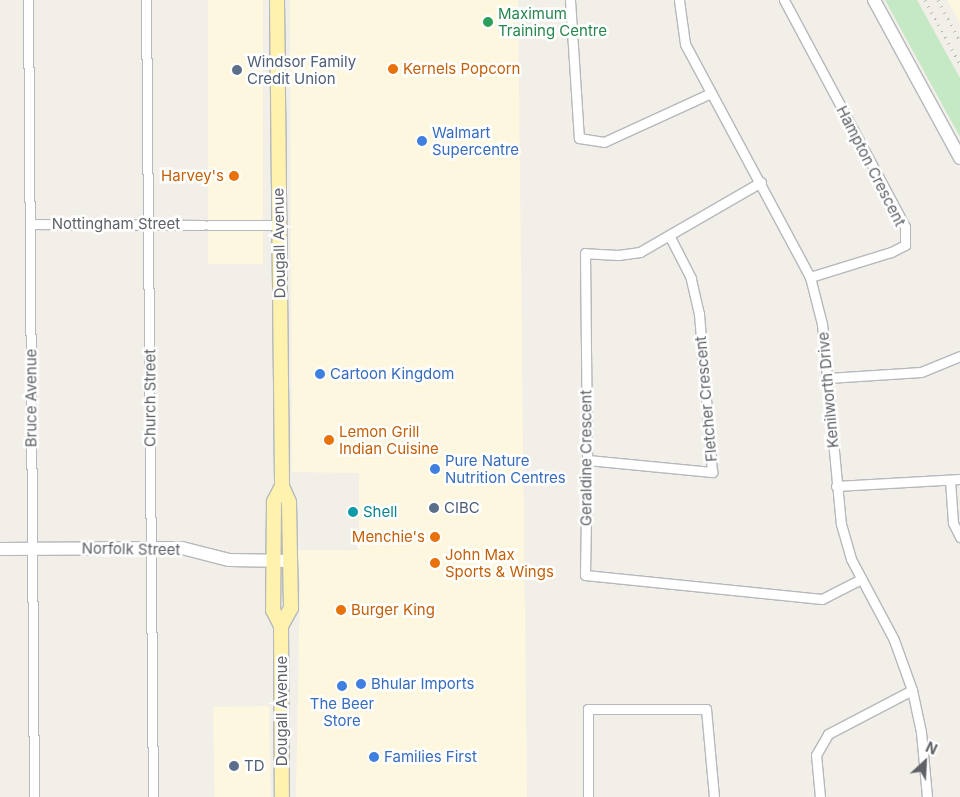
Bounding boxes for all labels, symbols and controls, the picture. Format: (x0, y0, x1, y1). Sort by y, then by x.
place label: Maximum Training Centre (498, 4, 607, 39)
marker: Maximum Training Centre (482, 16, 494, 28)
place label: Windsor Family Credit Union (247, 52, 356, 87)
place label: Kernels Popcorn (403, 60, 520, 78)
marker: Kernels Popcorn (387, 63, 399, 75)
marker: Windsor Family Credit Union (231, 64, 243, 76)
street label: Hampton Crescent (833, 103, 909, 229)
place label: Walmart Supercentre (432, 123, 519, 158)
marker: Walmart Supercentre (416, 135, 428, 147)
place label: Harvey's (161, 167, 224, 185)
marker: Harvey's (228, 170, 240, 182)
street label: Dougall Avenue (269, 188, 289, 298)
street label: Nottingham Street (52, 215, 180, 233)
street label: Kenilworth Drive (814, 331, 842, 449)
street label: Fletcher Crescent (692, 335, 720, 463)
street label: Bruce Avenue (22, 349, 40, 447)
street label: Church Street (141, 349, 159, 447)
place label: Cartoon Kingdom (330, 365, 454, 383)
marker: Cartoon Kingdom (314, 368, 326, 380)
street label: Geraldine Crescent (577, 390, 595, 526)
place label: Lemon Grill Indian Cuisine (339, 422, 439, 457)
marker: Lemon Grill Indian Cuisine (323, 434, 335, 446)
place label: Pure Nature Nutrition Centres (445, 451, 566, 486)
marker: Pure Nature Nutrition Centres (429, 463, 441, 475)
place label: CIBC (444, 499, 480, 517)
marker: CIBC (428, 502, 440, 514)
place label: Shell (363, 503, 398, 521)
marker: Shell (347, 506, 359, 518)
place label: Menchie's (352, 528, 425, 546)
marker: Menchie's (429, 531, 441, 543)
street label: Norfolk Street (82, 539, 180, 559)
place label: John Max Sports & Wings (445, 545, 554, 580)
marker: John Max Sports & Wings (429, 557, 441, 569)
place label: Burger King (351, 601, 435, 619)
marker: Burger King (335, 604, 347, 616)
street label: Dougall Avenue (273, 656, 291, 766)
place label: Bhular Imports (371, 675, 474, 693)
marker: Bhular Imports (355, 678, 367, 690)
marker: The Beer Store (336, 680, 348, 692)
place label: The Beer Store (310, 694, 374, 729)
north arrow (900, 737, 950, 787)
text: N (923, 738, 940, 758)
place label: Families First (384, 748, 477, 766)
marker: Families First (368, 751, 380, 763)
place label: TD (244, 757, 265, 775)
marker: TD (228, 760, 240, 772)

